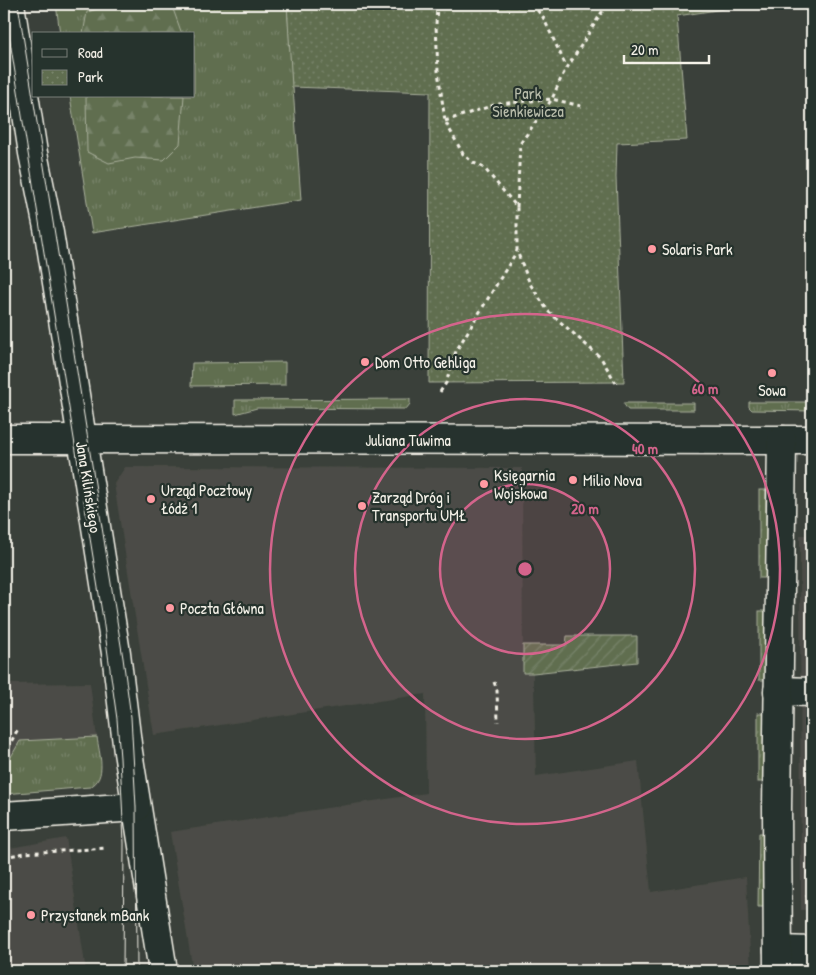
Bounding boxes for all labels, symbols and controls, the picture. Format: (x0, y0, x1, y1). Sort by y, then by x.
legend (32, 32, 195, 98)
scale bar (624, 32, 708, 64)
text: 20 m (631, 39, 658, 60)
text: Road (78, 42, 103, 63)
text: Park (78, 66, 103, 87)
park label: Park Sienkiewicza (492, 82, 564, 122)
place label: Solaris Park (662, 238, 733, 260)
marker: Solaris Park (646, 243, 658, 255)
place label: Dom Otto Gehliga (375, 351, 476, 373)
marker: Dom Otto Gehliga (359, 356, 371, 368)
marker: Sowa (766, 367, 778, 379)
text: 60 m (692, 378, 718, 399)
place label: Sowa (758, 379, 786, 401)
street label: Juliana Tuwima (365, 429, 451, 451)
text: 40 m (632, 438, 658, 459)
street label: Jana Kilińskiego (71, 439, 107, 535)
place label: Księgarnia Wojskowa (494, 464, 555, 504)
place label: Milio Nova (583, 469, 642, 491)
marker: Milio Nova (567, 474, 579, 486)
marker: Księgarnia Wojskowa (478, 478, 490, 490)
place label: Urząd Pocztowy Łódź 1 (161, 479, 253, 519)
place label: Zarząd Dróg i Transportu UMŁ (372, 486, 467, 526)
marker: Urząd Pocztowy Łódź 1 (145, 493, 157, 505)
text: 20 m (571, 498, 599, 519)
marker: Zarząd Dróg i Transportu UMŁ (356, 500, 368, 512)
centre of rings (516, 560, 534, 578)
place label: Poczta Główna (180, 597, 264, 619)
marker: Poczta Główna (164, 602, 176, 614)
place label: Przystanek mBank (41, 904, 150, 926)
marker: Przystanek mBank (25, 909, 37, 921)

